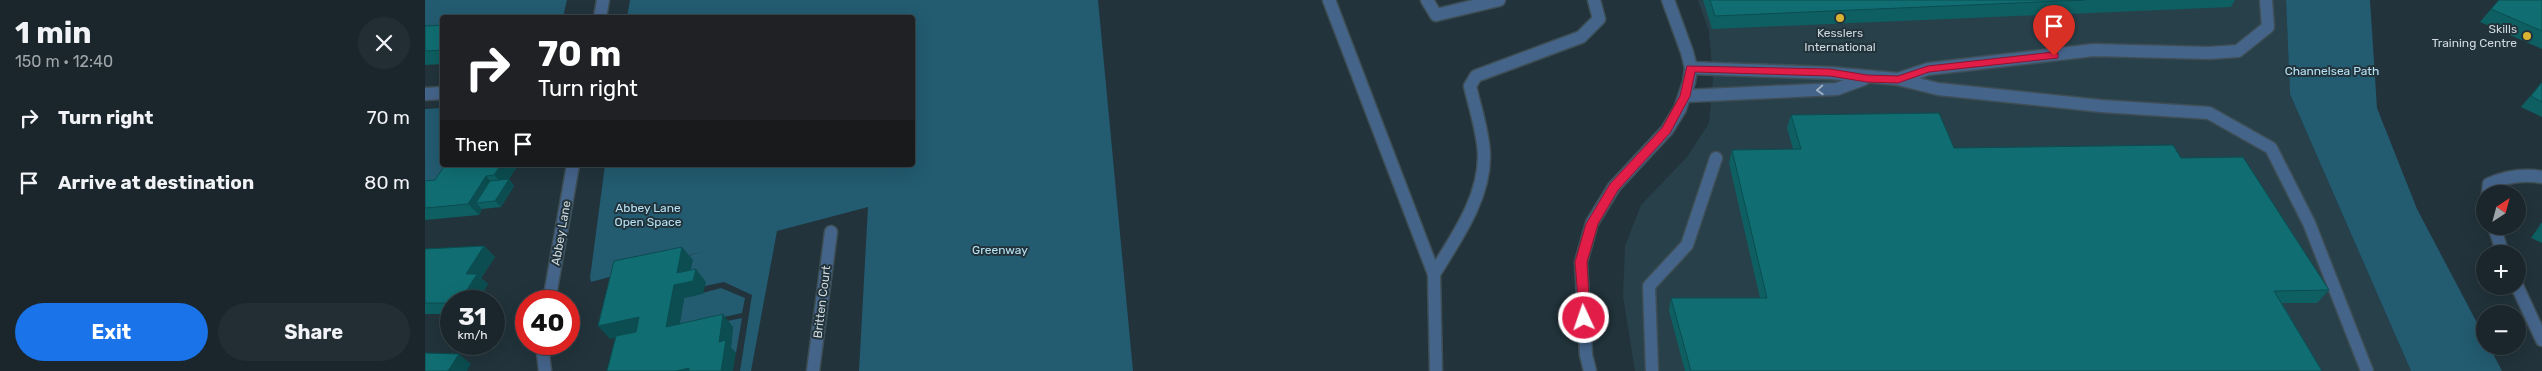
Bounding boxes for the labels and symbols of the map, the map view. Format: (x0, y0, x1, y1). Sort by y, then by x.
pin (2033, 5, 2075, 56)
marker: Kesslers International (1834, 12, 1846, 24)
place label: Skills Training Centre (2432, 22, 2517, 50)
place label: Kesslers International (1804, 26, 1876, 54)
marker: Skills Training Centre (2521, 30, 2533, 42)
park label: Channelsea Path (2285, 64, 2379, 78)
one-way arrow (1816, 85, 1824, 95)
north arrow (2476, 185, 2526, 235)
street label: Abbey Lane (548, 199, 574, 266)
park label: Abbey Lane Open Space (615, 201, 682, 229)
park label: Greenway (972, 243, 1028, 257)
street label: Britten Court (811, 265, 833, 339)
speed limit sign: 40 (515, 290, 580, 355)
position arrow (1557, 291, 1609, 343)

